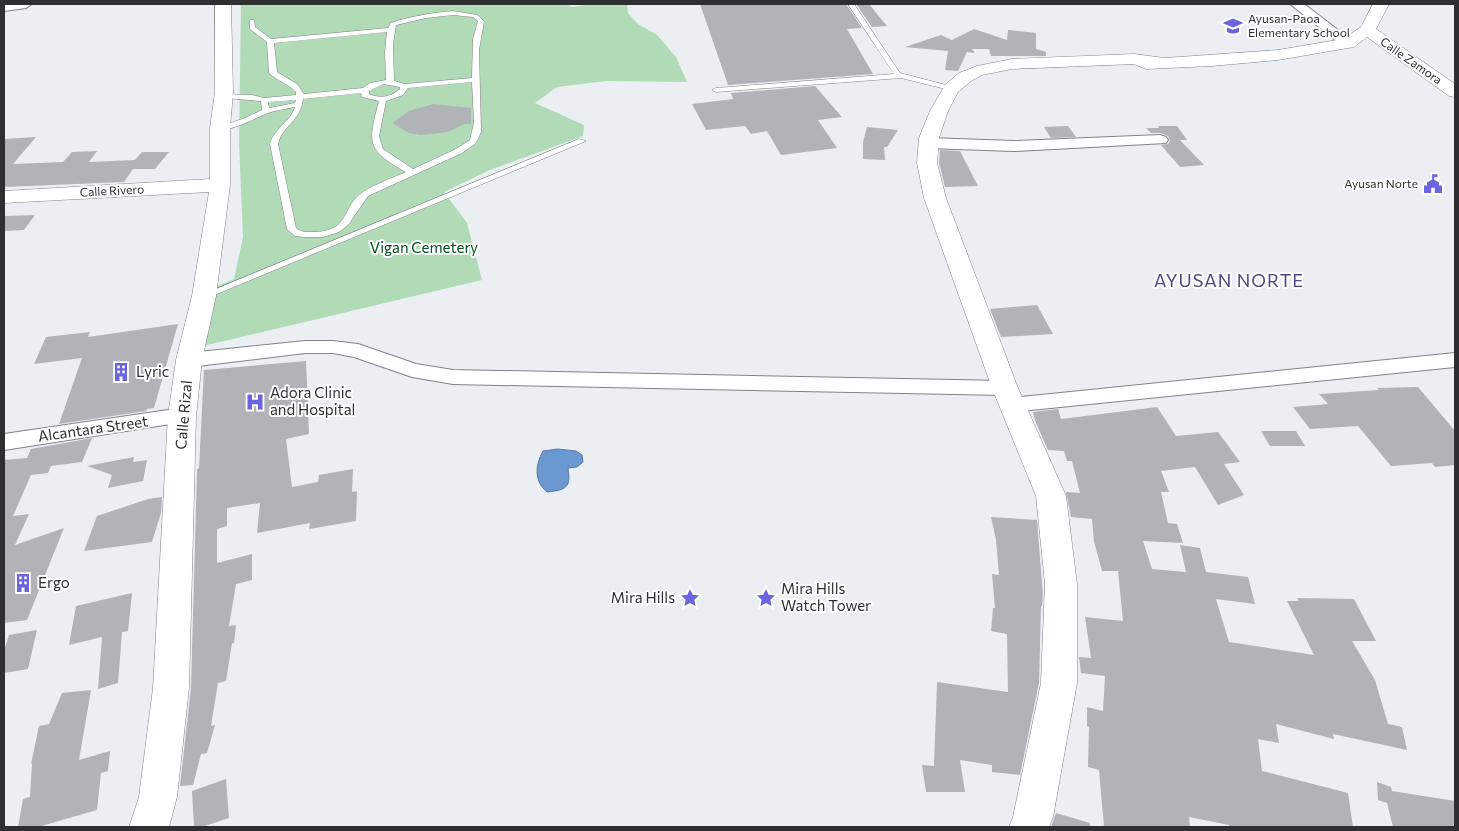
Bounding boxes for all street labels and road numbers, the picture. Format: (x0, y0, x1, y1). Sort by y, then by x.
street label: Calle Zamora (1378, 34, 1445, 87)
street label: Calle Rivero (79, 181, 144, 199)
street label: Calle Rizal (171, 379, 195, 450)
street label: Alcantara Street (37, 411, 149, 445)

